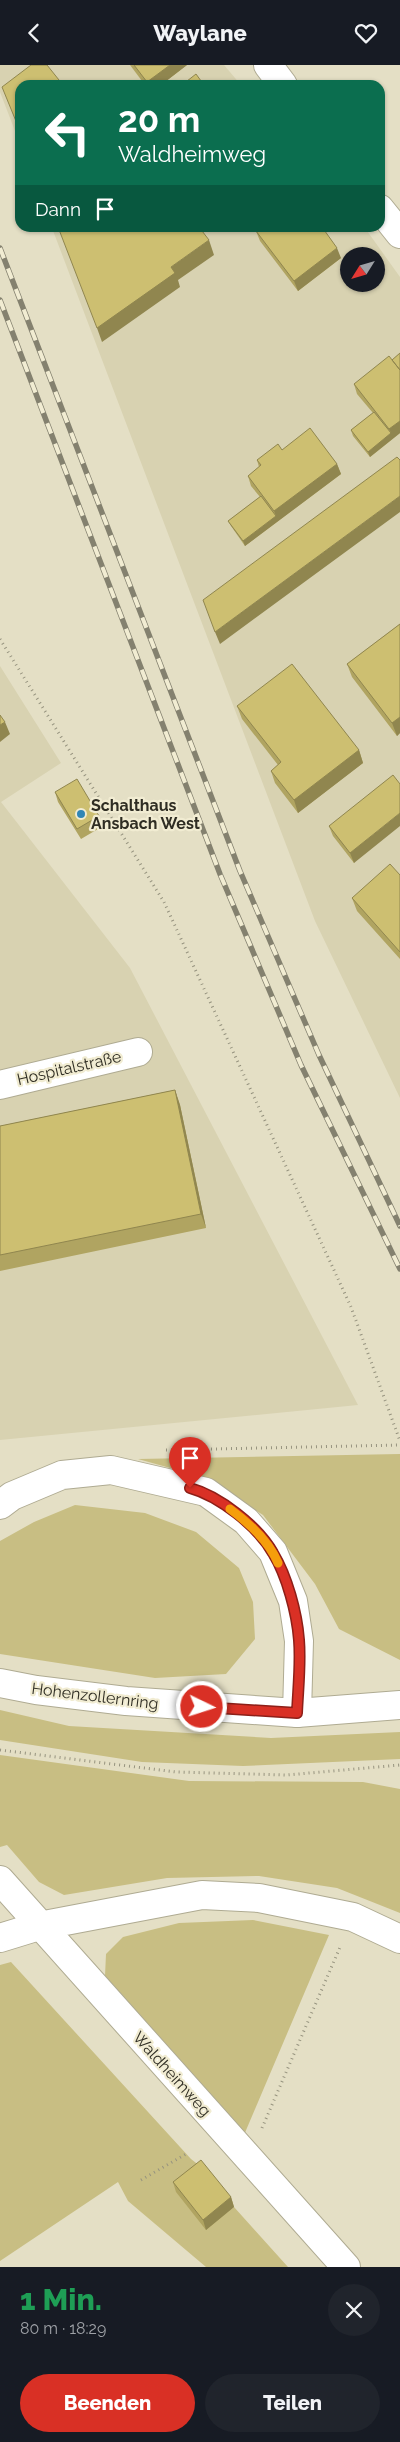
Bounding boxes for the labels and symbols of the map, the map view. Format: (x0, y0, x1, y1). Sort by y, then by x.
north arrow (340, 247, 385, 293)
place label: Schalthaus Ansbach West (91, 796, 200, 833)
marker: Schalthaus Ansbach West (75, 808, 87, 820)
street label: Hospitalstraße (15, 1047, 123, 1089)
pin (169, 1437, 211, 1488)
street label: Hohenzollernring (30, 1679, 160, 1713)
position arrow (175, 1680, 227, 1732)
street label: Waldheimweg (129, 2028, 215, 2120)

